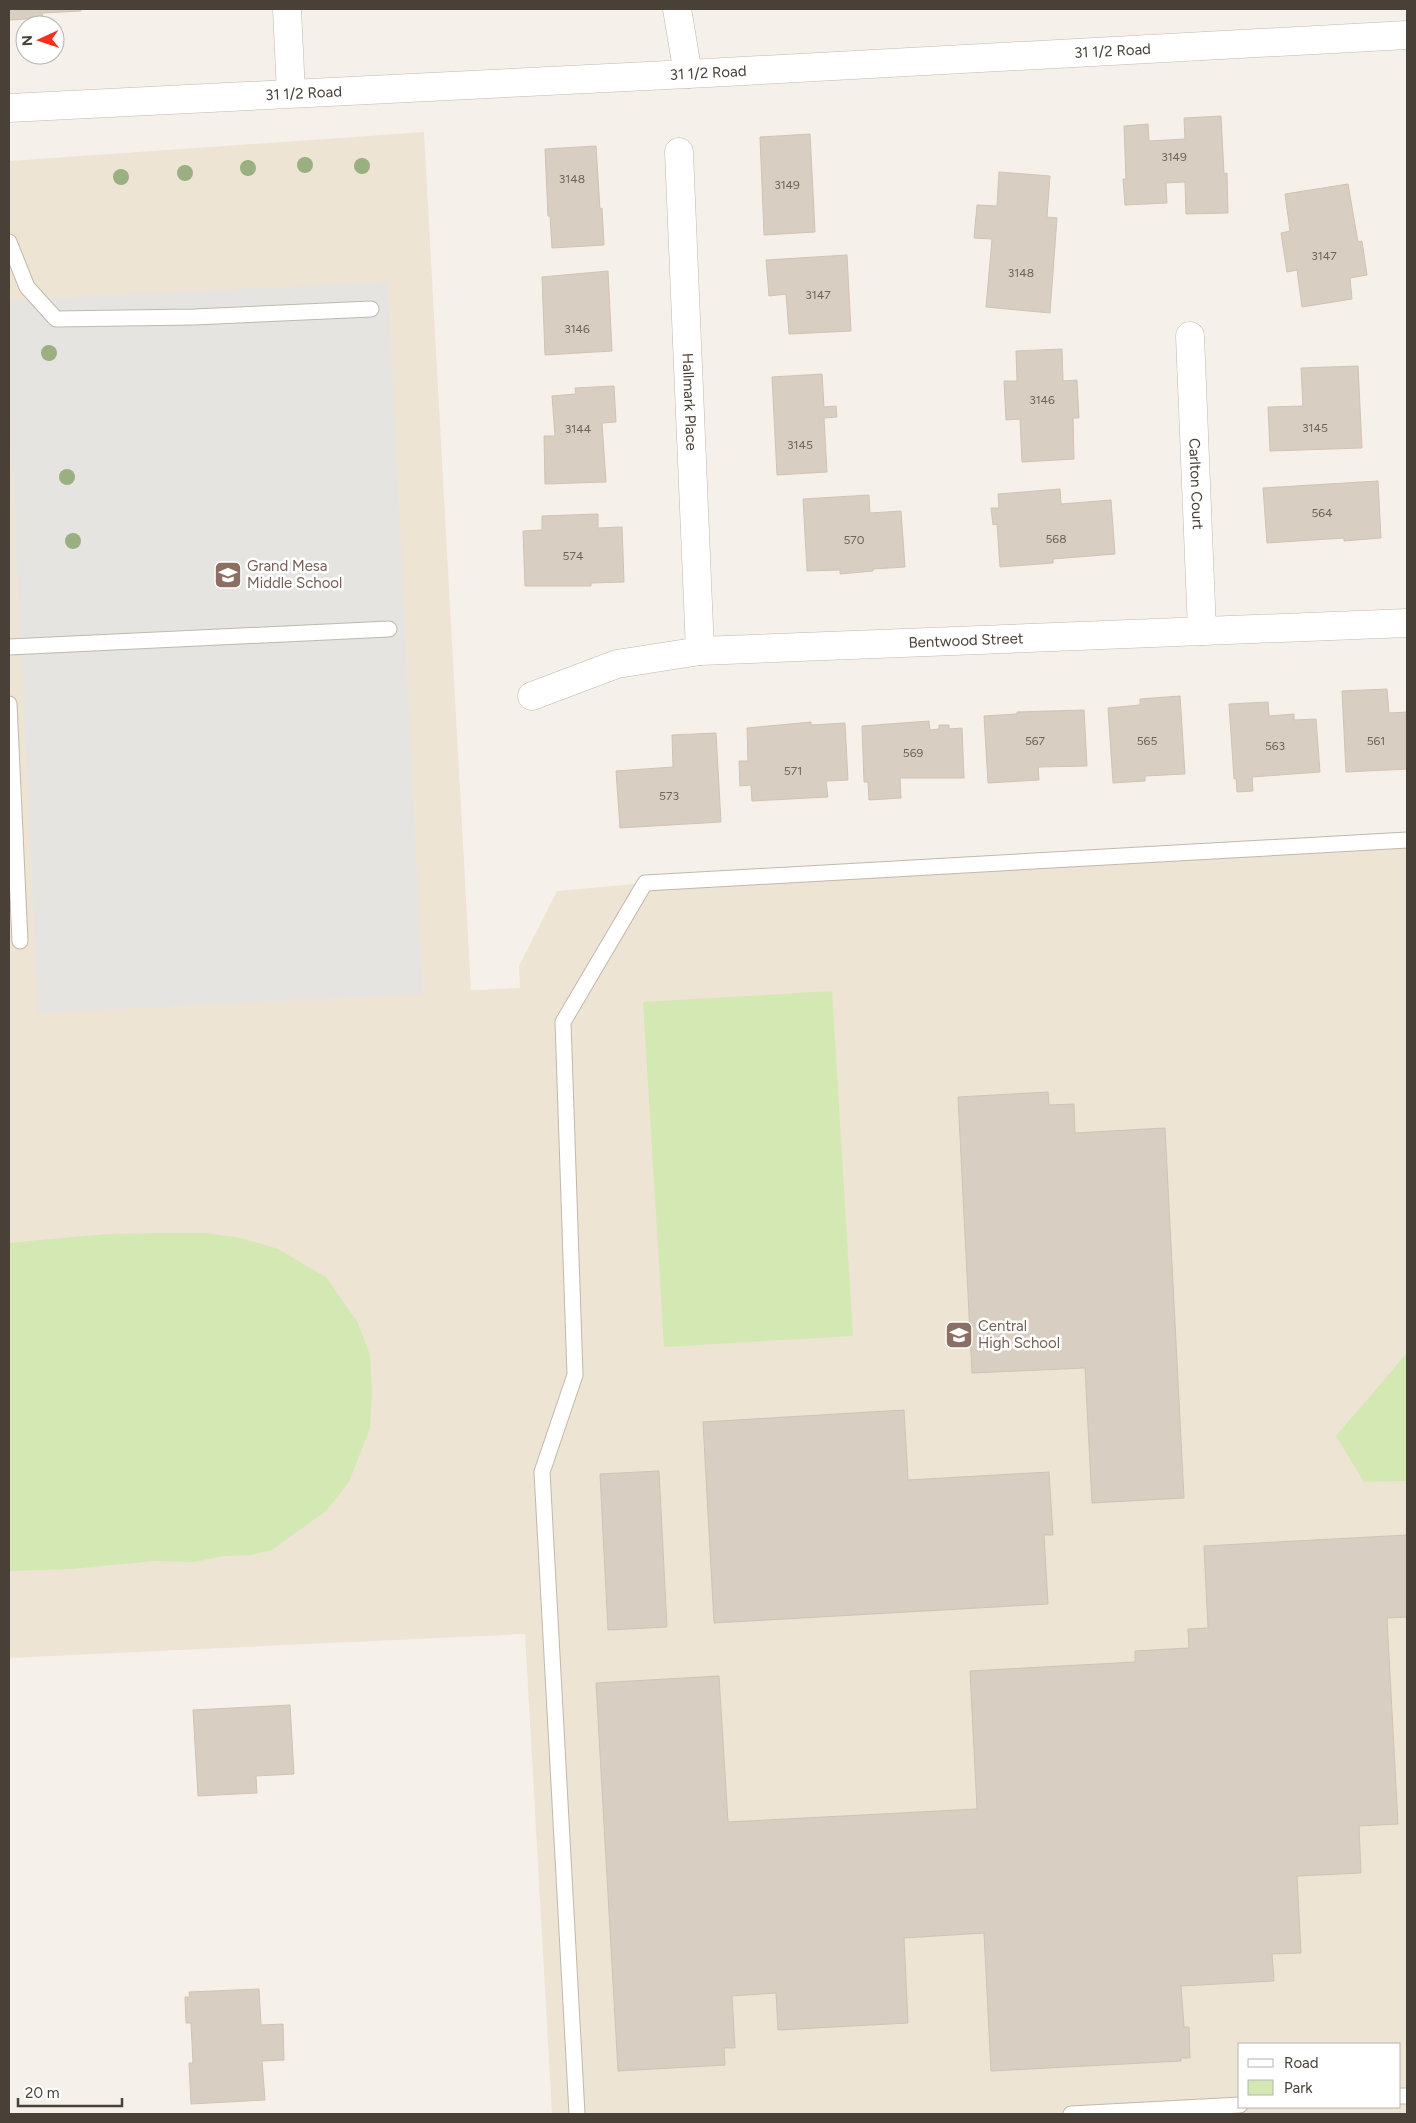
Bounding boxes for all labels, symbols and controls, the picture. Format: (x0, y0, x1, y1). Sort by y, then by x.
north arrow (15, 15, 65, 65)
text: N (19, 35, 36, 47)
street label: 31 1/2 Road (1074, 40, 1151, 62)
street label: 31 1/2 Road (669, 62, 747, 84)
street label: 31 1/2 Road (265, 82, 342, 104)
house number: 3149 (1161, 150, 1187, 164)
house number: 3148 (559, 172, 585, 186)
house number: 3149 (774, 178, 800, 192)
house number: 3147 (1311, 249, 1337, 263)
house number: 3148 (1008, 266, 1034, 280)
house number: 3147 (805, 288, 831, 302)
house number: 3146 (564, 322, 590, 336)
street label: Hallmark Place (678, 352, 701, 451)
house number: 3146 (1029, 393, 1055, 407)
house number: 3145 (1302, 421, 1328, 435)
house number: 3144 (565, 422, 592, 436)
house number: 3145 (787, 438, 813, 452)
street label: Carlton Court (1185, 438, 1207, 531)
house number: 564 (1311, 506, 1333, 520)
house number: 568 (1045, 532, 1067, 546)
house number: 570 (843, 533, 865, 547)
house number: 574 (563, 549, 584, 563)
place label: Grand Mesa Middle School (247, 557, 342, 592)
school or university icon: Grand Mesa Middle School (213, 560, 243, 590)
street label: Bentwood Street (908, 629, 1024, 652)
house number: 567 (1025, 734, 1046, 748)
house number: 565 (1137, 734, 1157, 748)
house number: 561 (1367, 734, 1385, 748)
house number: 563 (1265, 739, 1285, 753)
house number: 569 (903, 746, 923, 760)
house number: 571 (784, 764, 802, 778)
house number: 573 (659, 789, 679, 803)
place label: Central High School (978, 1317, 1060, 1352)
school or university icon: Central High School (944, 1320, 974, 1350)
legend (1238, 2043, 1401, 2108)
text: Road (1284, 2054, 1319, 2072)
scale bar (18, 2076, 121, 2108)
text: Park (1284, 2079, 1313, 2097)
text: 20 m (25, 2084, 59, 2102)

